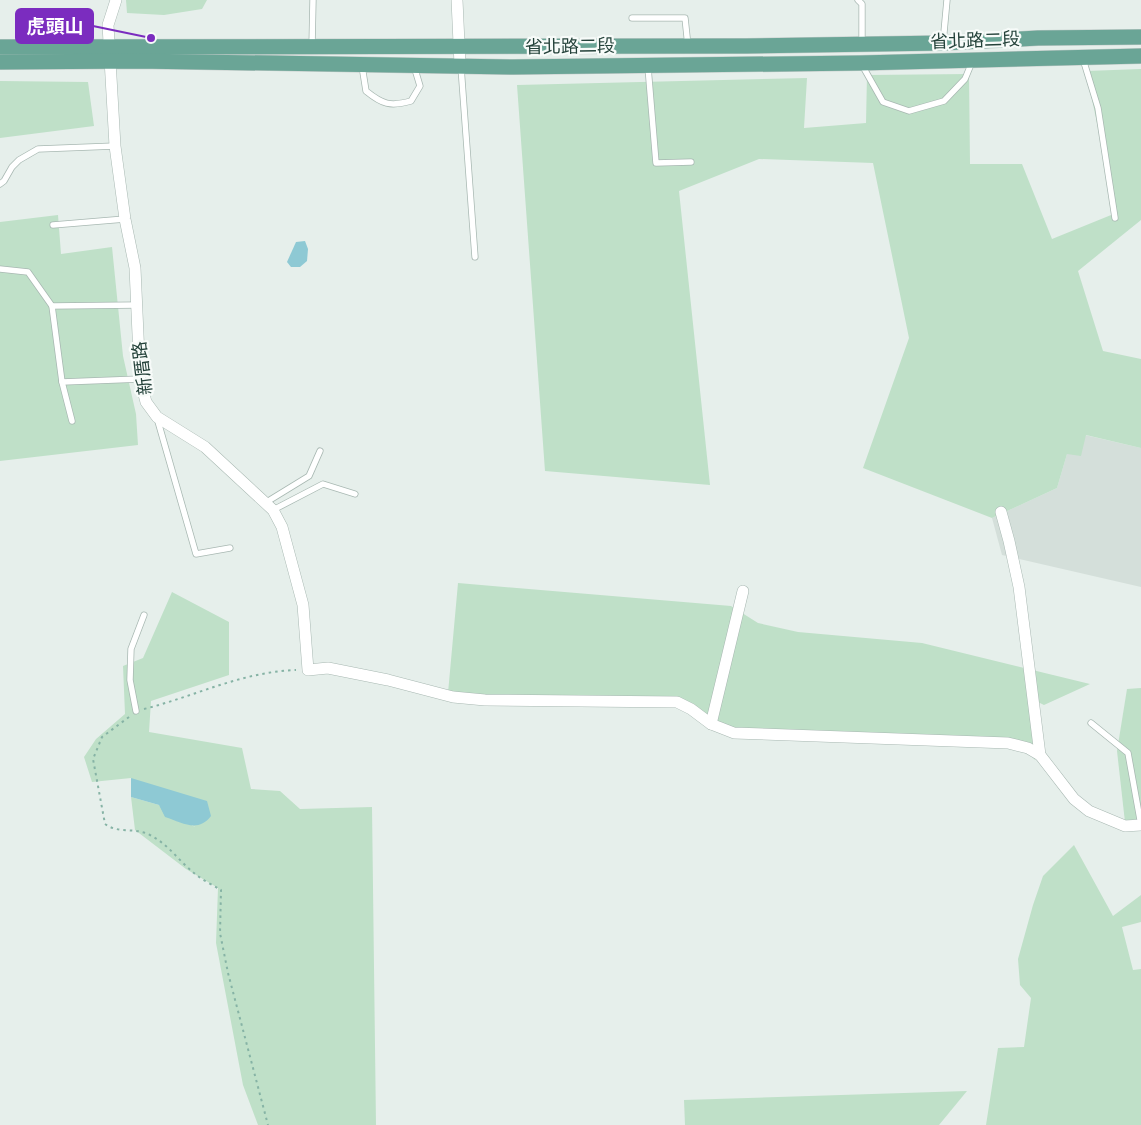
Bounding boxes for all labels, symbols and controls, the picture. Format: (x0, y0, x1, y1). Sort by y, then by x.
callout: 虎頭山 (16, 9, 93, 43)
text: 虎頭山 (26, 16, 84, 39)
street label: 省北路二段 (930, 29, 1020, 53)
street label: 省北路二段 (525, 36, 615, 58)
street label: 新厝路 (129, 340, 157, 396)

